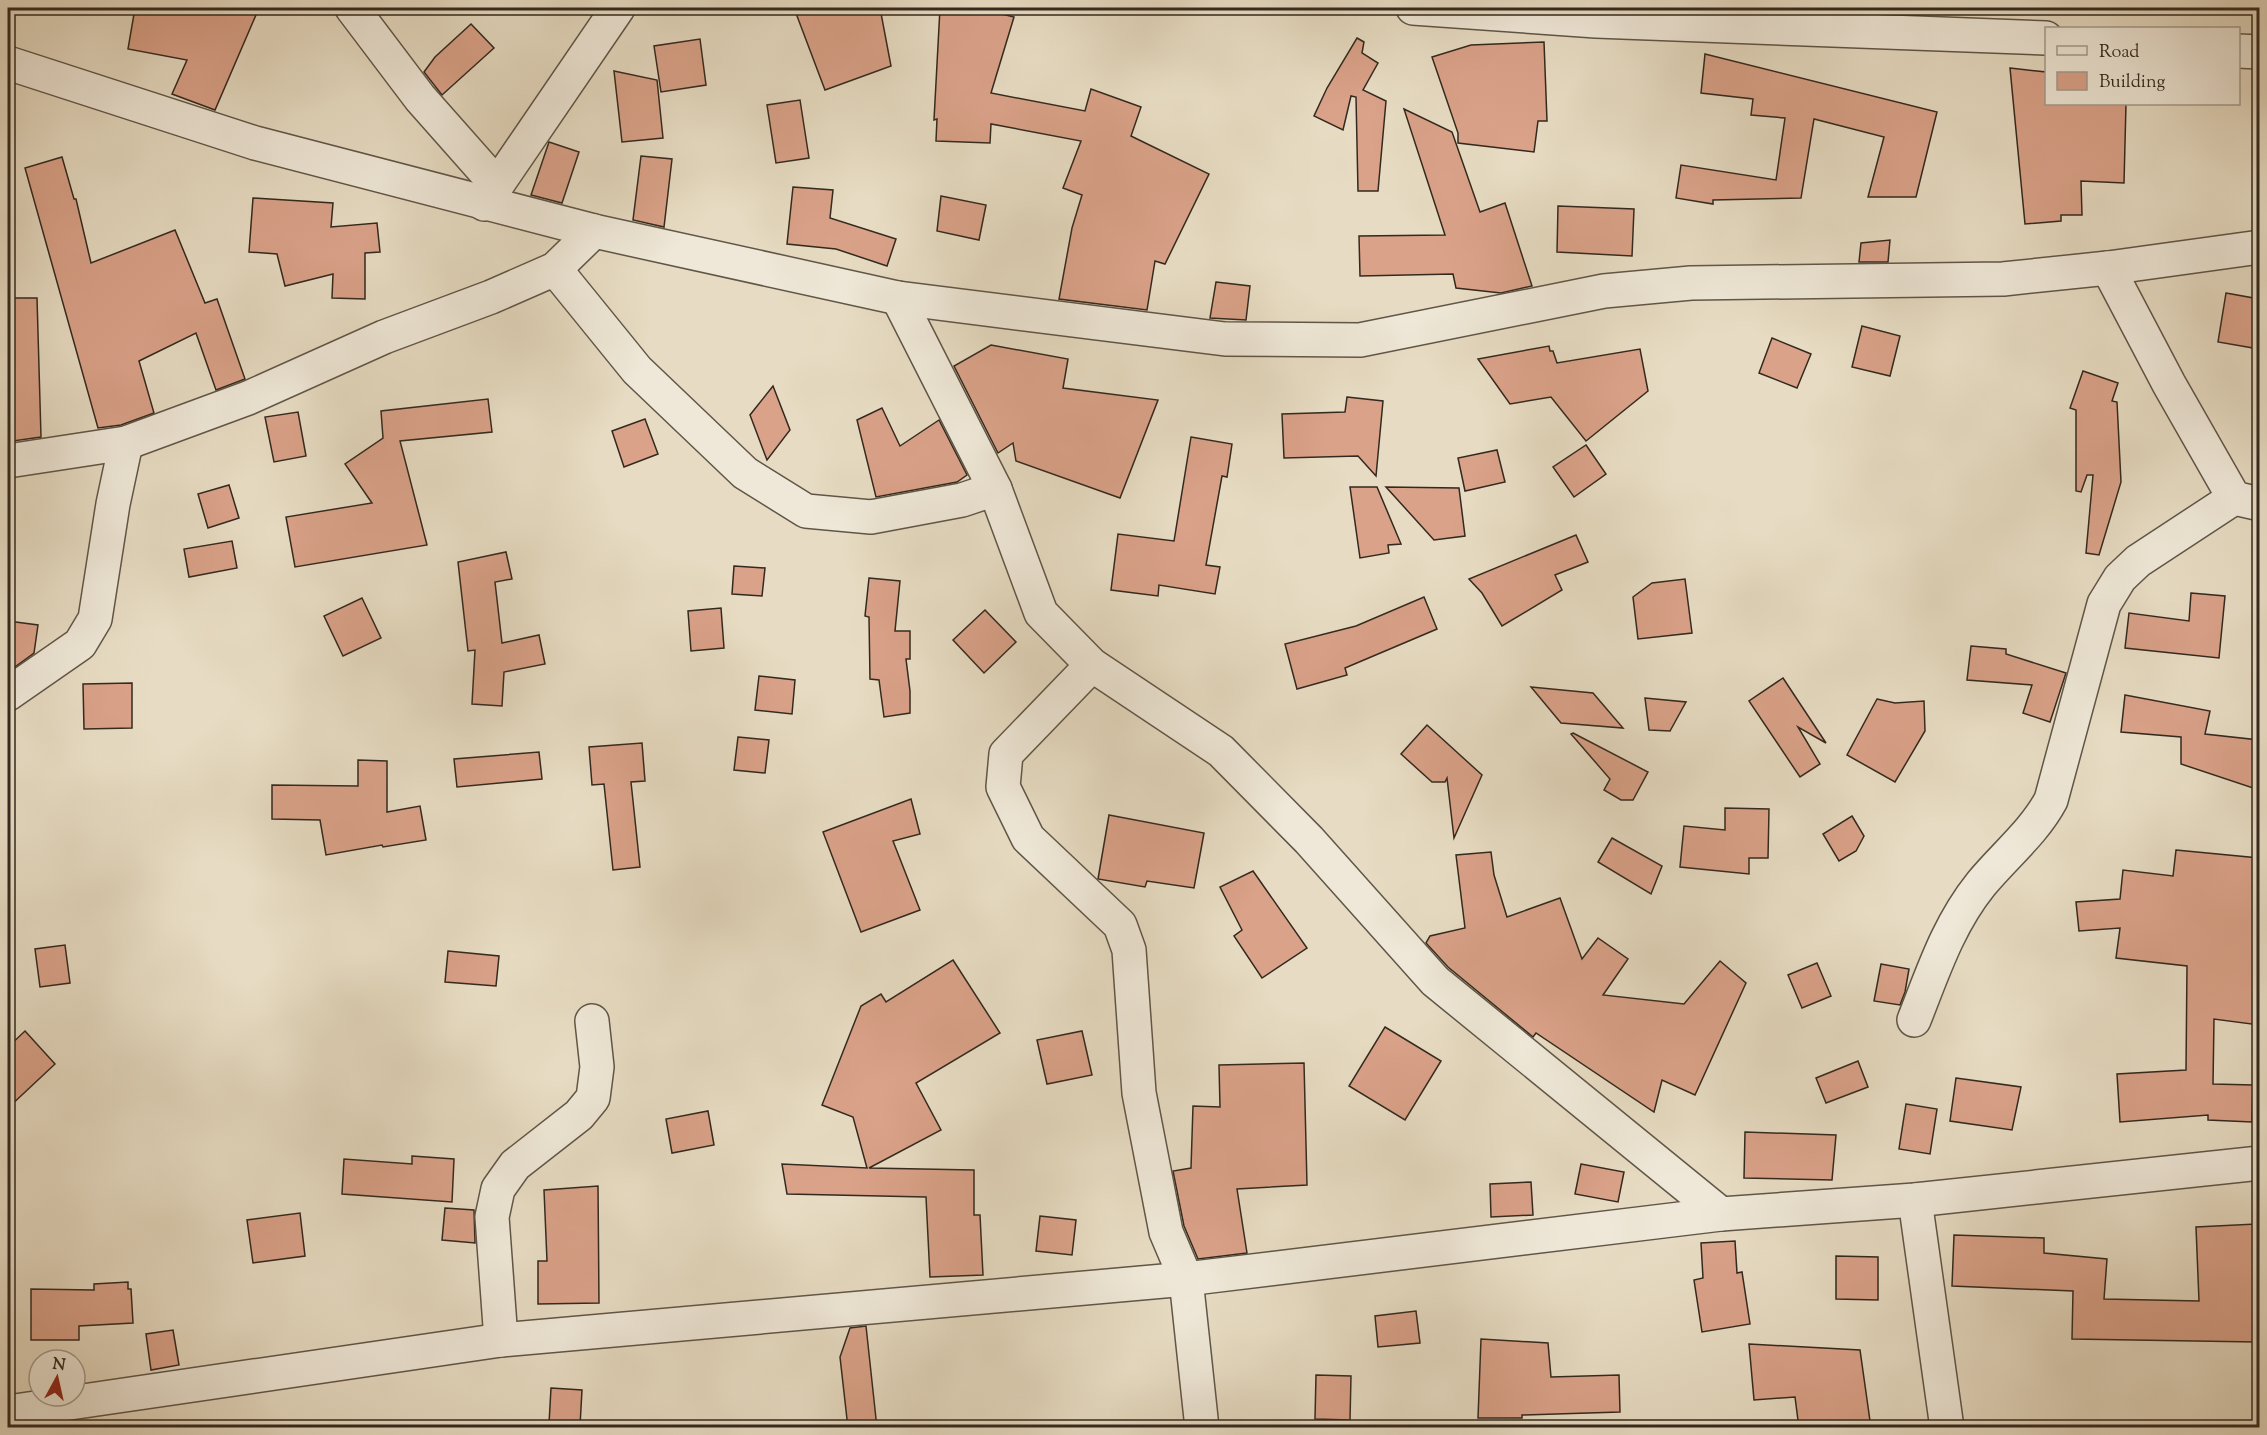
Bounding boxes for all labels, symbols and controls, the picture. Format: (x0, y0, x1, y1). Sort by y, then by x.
legend (2045, 27, 2240, 105)
text: Road (2099, 40, 2139, 66)
text: Building (2099, 70, 2165, 96)
north arrow (27, 1348, 87, 1408)
text: N (51, 1353, 67, 1378)

